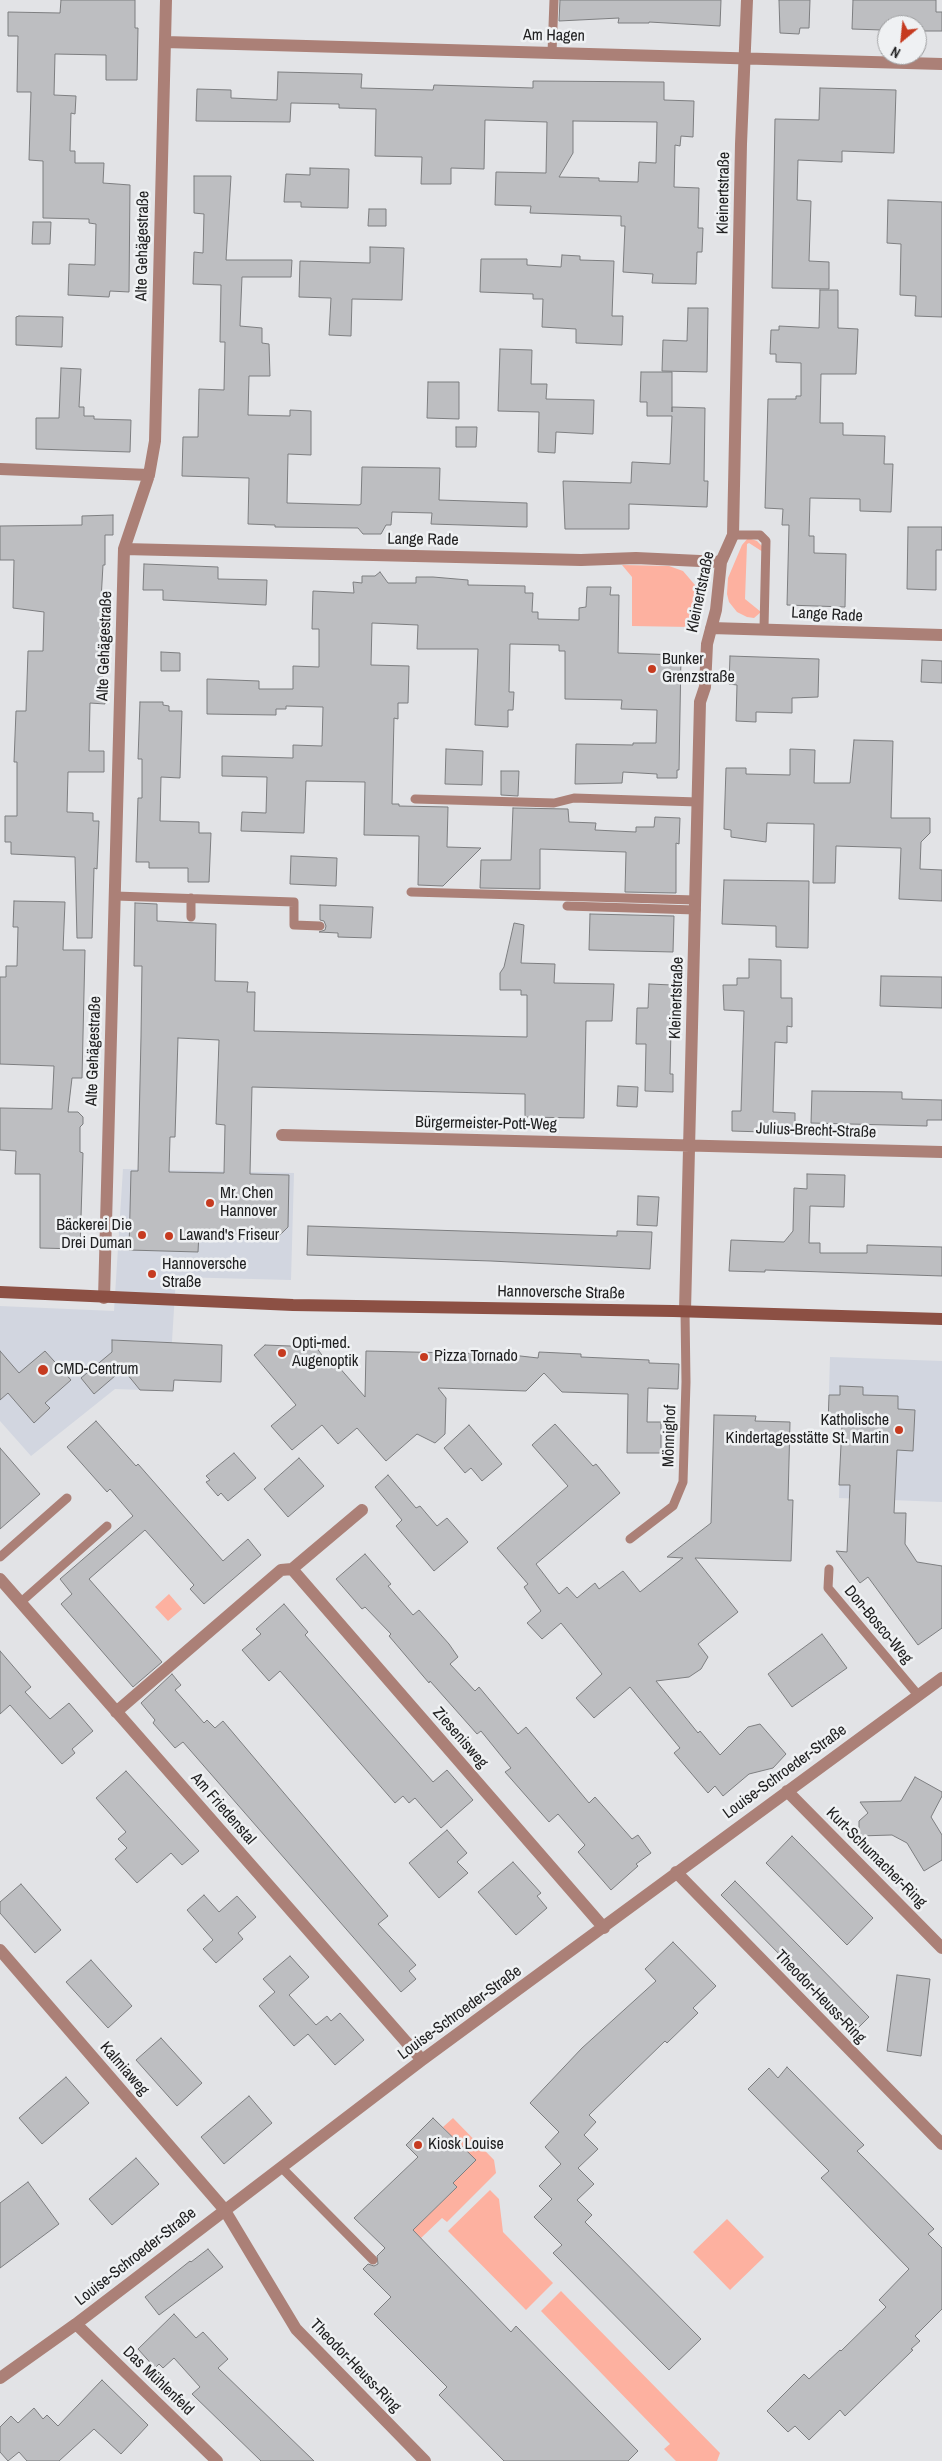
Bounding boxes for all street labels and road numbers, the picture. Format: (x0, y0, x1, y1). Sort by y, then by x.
street label: Am Hagen (523, 26, 585, 46)
street label: Kleinertstraße (714, 152, 734, 234)
street label: Alte Gehägestraße (132, 191, 154, 301)
street label: Lange Rade (387, 530, 459, 550)
street label: Kleinertstraße (683, 550, 719, 634)
street label: Alte Gehägestraße (93, 591, 117, 701)
street label: Lange Rade (791, 604, 863, 626)
street label: Kleinertstraße (666, 956, 688, 1040)
street label: Alte Gehägestraße (82, 996, 106, 1106)
street label: Bürgermeister-Pott-Weg (415, 1113, 557, 1135)
street label: Julius-Brecht-Straße (756, 1119, 876, 1143)
street label: Hannoversche Straße (497, 1282, 625, 1304)
street label: Mönnighof (659, 1405, 681, 1467)
street label: Don-Bosco-Weg (840, 1582, 916, 1668)
street label: Ziesenisweg (428, 1704, 492, 1772)
street label: Louise-Schroeder-Straße (719, 1721, 851, 1823)
street label: Am Friedenstal (187, 1769, 259, 1849)
street label: Kurt-Schumacher-Ring (822, 1804, 930, 1912)
street label: Theodor-Heuss-Ring (771, 1946, 869, 2048)
street label: Louise-Schroeder-Straße (394, 1962, 526, 2064)
street label: Kalmiaweg (95, 2038, 153, 2100)
street label: Louise-Schroeder-Straße (72, 2204, 200, 2310)
street label: Theodor-Heuss-Ring (306, 2315, 404, 2417)
street label: Das Mühlenfeld (119, 2342, 197, 2420)

